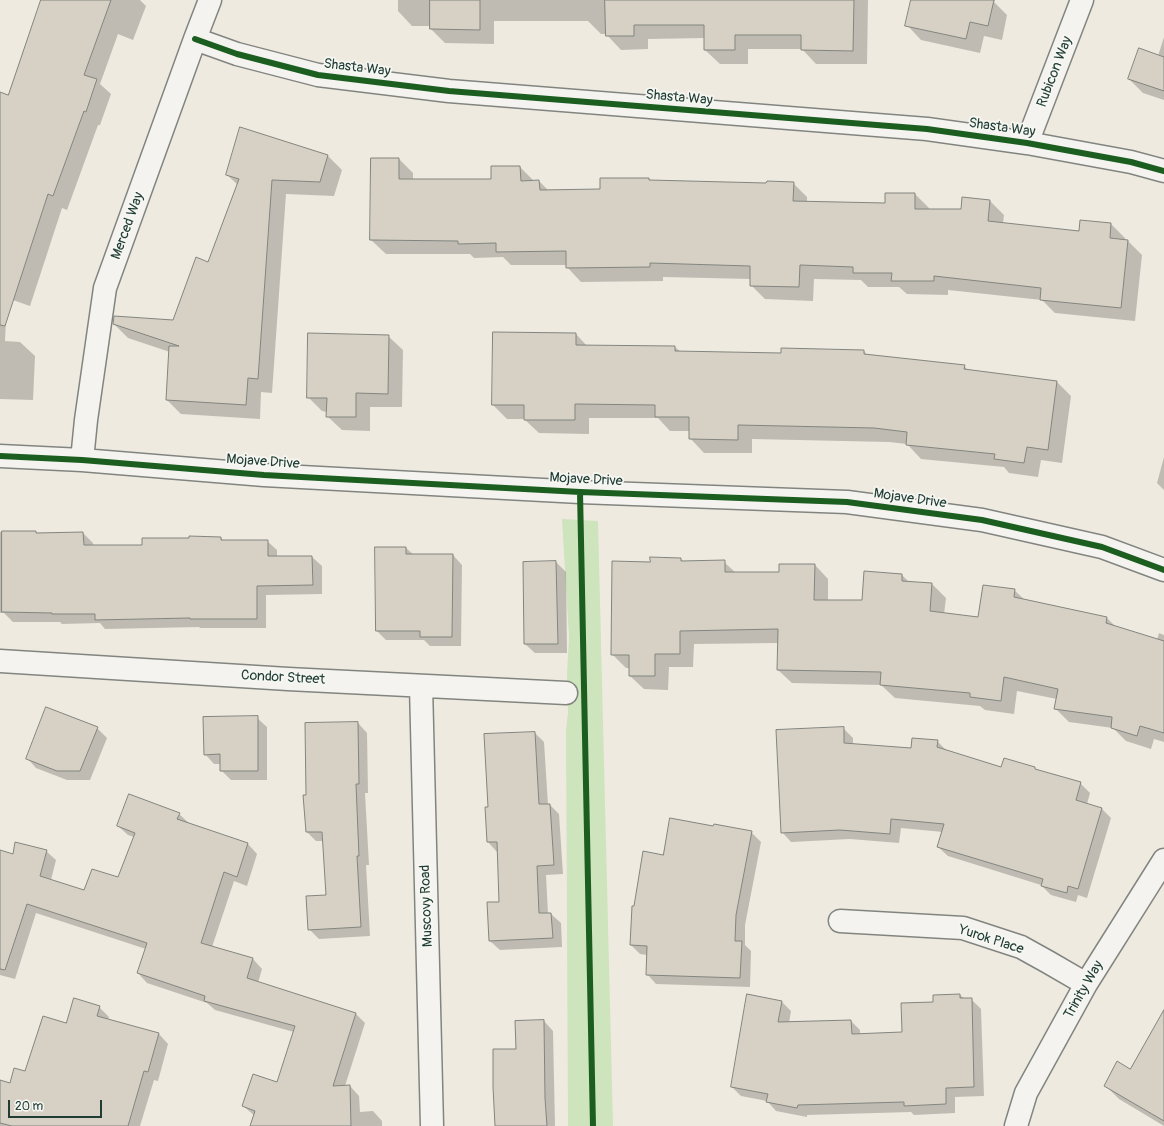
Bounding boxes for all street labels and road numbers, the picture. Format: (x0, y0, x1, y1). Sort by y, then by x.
street label: Rubicon Way (1034, 34, 1076, 110)
street label: Shasta Way (323, 56, 391, 80)
street label: Shasta Way (645, 87, 713, 109)
street label: Shasta Way (968, 115, 1036, 141)
street label: Merced Way (108, 190, 148, 262)
street label: Mojave Drive (226, 451, 300, 473)
street label: Mojave Drive (549, 470, 623, 490)
street label: Mojave Drive (872, 486, 948, 512)
street label: Condor Street (241, 667, 325, 689)
street label: Muscovy Road (417, 865, 437, 947)
street label: Yurok Place (956, 922, 1026, 958)
street label: Trinity Way (1061, 958, 1107, 1022)

